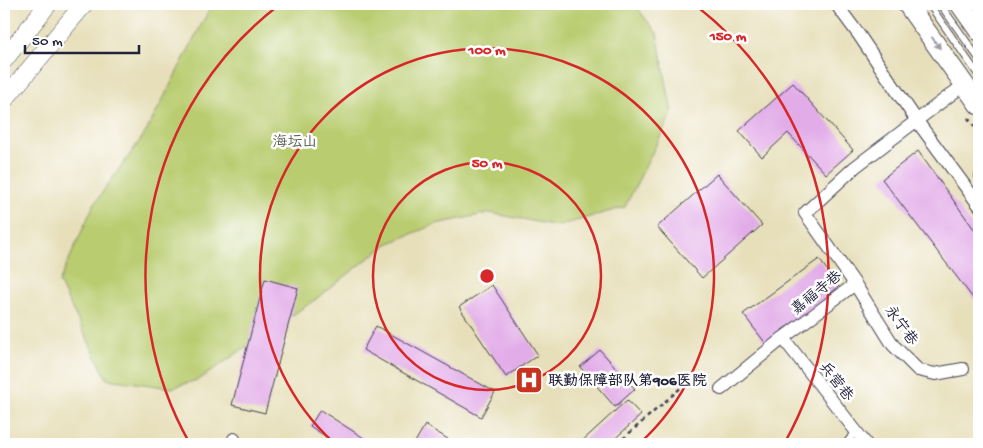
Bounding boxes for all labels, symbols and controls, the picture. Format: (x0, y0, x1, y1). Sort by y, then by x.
scale bar (25, 22, 139, 54)
text: 150 m (709, 28, 747, 46)
text: 50 m (32, 33, 63, 51)
one-way arrow (931, 37, 941, 50)
text: 100 m (467, 42, 506, 60)
park label: 海坛山 (272, 134, 318, 152)
text: 50 m (472, 155, 503, 173)
centre of rings (478, 267, 496, 285)
street label: 嘉福寺巷 (788, 268, 846, 319)
street label: 永宁巷 (880, 303, 921, 350)
street label: 兵营巷 (814, 359, 856, 406)
hospital icon: 联勤保障部队第906医院 (514, 365, 544, 395)
place label: 联勤保障部队第906医院 (548, 372, 707, 391)

